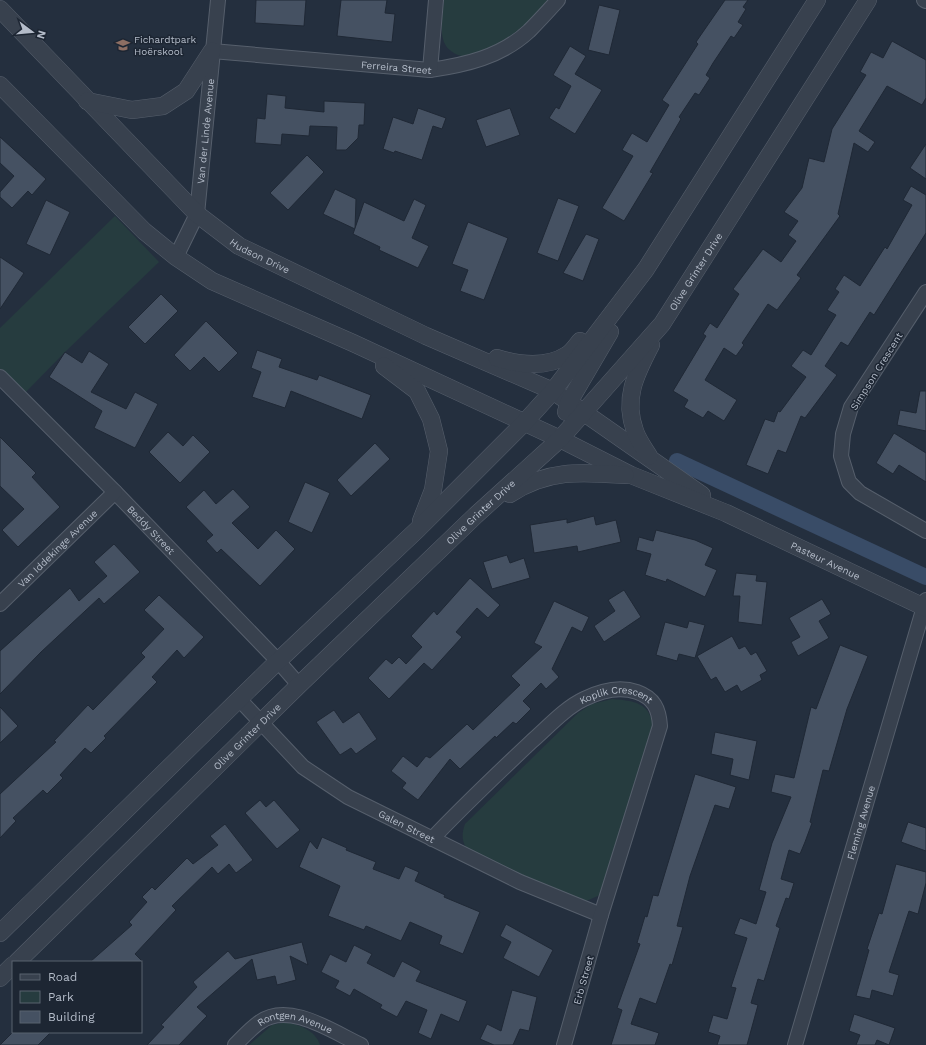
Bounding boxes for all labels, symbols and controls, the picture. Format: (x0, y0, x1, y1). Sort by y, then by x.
north arrow (12, 12, 52, 52)
text: N (34, 29, 49, 40)
place label: Fichardtpark Hoërskool (134, 34, 197, 57)
school or university icon: Fichardtpark Hoërskool (115, 37, 131, 53)
street label: Ferreira Street (361, 59, 433, 76)
street label: Van der Linde Avenue (195, 78, 216, 185)
street label: Olive Grinter Drive (667, 231, 725, 313)
street label: Hudson Drive (227, 236, 292, 276)
street label: Simpson Crescent (848, 330, 905, 412)
street label: Olive Grinter Drive (444, 477, 517, 547)
street label: Beddy Street (125, 503, 178, 557)
street label: Van Iddekinge Avenue (16, 507, 100, 590)
street label: Pasteur Avenue (789, 540, 862, 582)
text: Koplik Crescent (578, 684, 656, 706)
street label: Koplik Crescent (578, 698, 654, 710)
street label: Olive Grinter Drive (211, 701, 283, 772)
street label: Fleming Avenue (845, 784, 877, 861)
street label: Galen Street (377, 808, 437, 845)
street label: Erb Street (571, 954, 596, 1006)
legend (12, 961, 142, 1033)
text: Road (48, 970, 77, 984)
text: Park (48, 990, 74, 1004)
text: Building (48, 1010, 95, 1024)
street label: Rontgen Avenue (255, 1010, 335, 1036)

